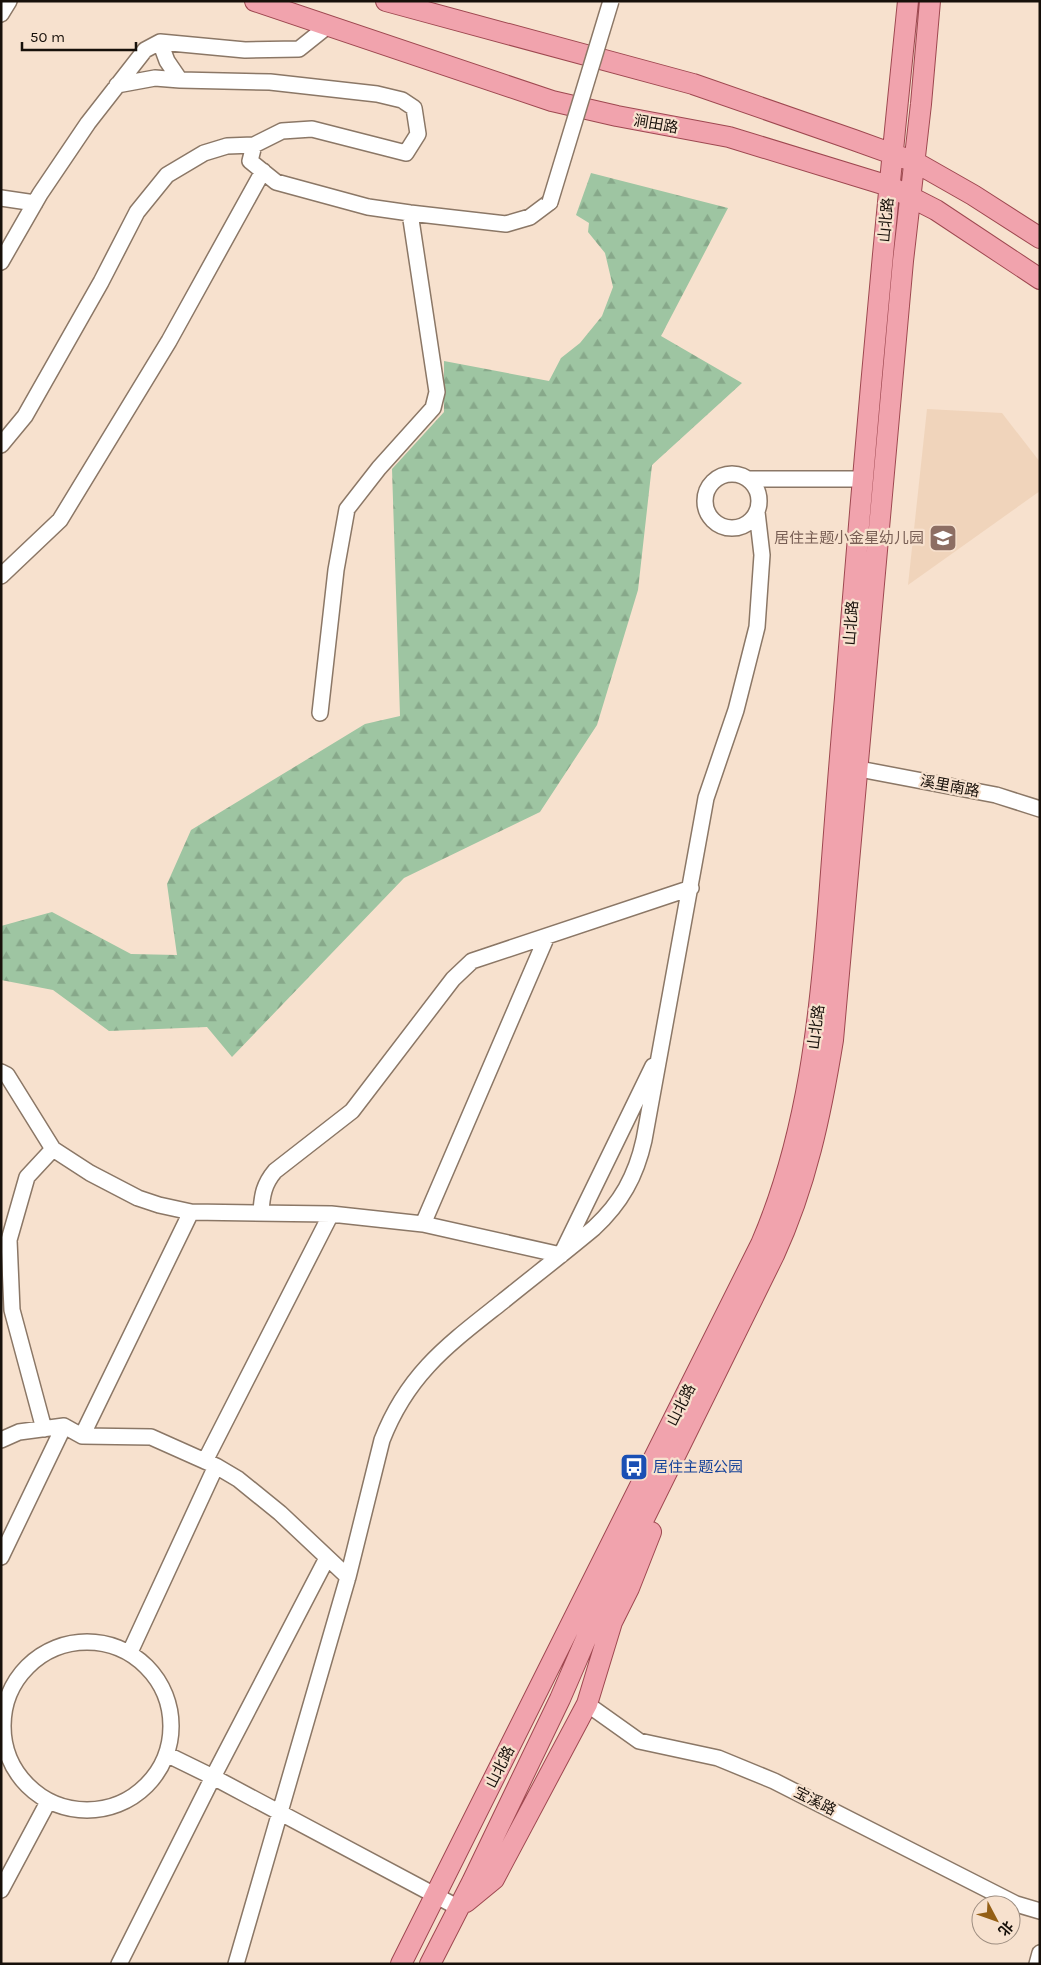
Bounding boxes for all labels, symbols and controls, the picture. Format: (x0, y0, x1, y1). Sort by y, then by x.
scale bar (22, 20, 136, 52)
text: 50 m (30, 28, 65, 46)
street label: 涧田路 (632, 111, 680, 137)
street label: 山北路 (875, 197, 897, 243)
school or university icon: 居住主题小金星幼儿园 (928, 523, 958, 553)
place label: 居住主题小金星幼儿园 (774, 529, 924, 547)
street label: 山北路 (840, 600, 862, 646)
street label: 溪里南路 (919, 771, 981, 801)
street label: 山北路 (804, 1004, 828, 1050)
street label: 山北路 (663, 1381, 699, 1429)
bus stop icon: 居住主题公园 (619, 1452, 649, 1482)
place label: 居住主题公园 (653, 1458, 743, 1476)
street label: 山北路 (482, 1743, 518, 1791)
street label: 宝溪路 (791, 1783, 839, 1819)
north arrow (971, 1895, 1021, 1945)
text: 北 (994, 1917, 1016, 1939)

